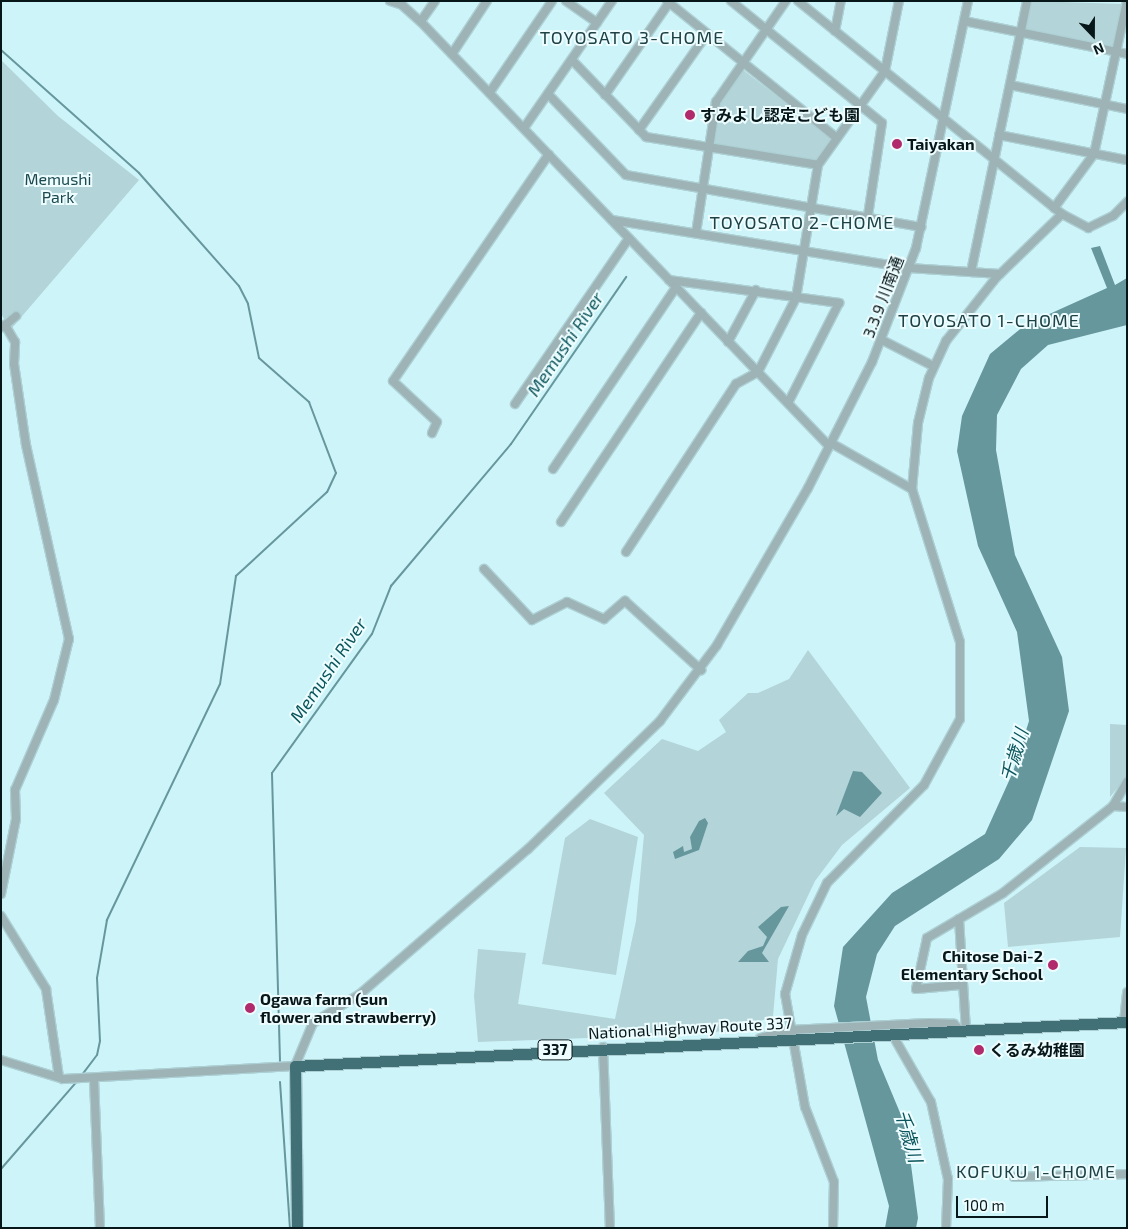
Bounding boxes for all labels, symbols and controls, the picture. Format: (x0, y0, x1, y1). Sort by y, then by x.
north arrow (1068, 10, 1118, 60)
district label: TOYOSATO 3-CHOME (538, 26, 726, 48)
text: N (1091, 40, 1107, 59)
place label: すみよし認定こども園 (700, 105, 860, 125)
marker: すみよし認定こども園 (684, 109, 696, 121)
place label: Taiyakan (907, 134, 974, 154)
marker: Taiyakan (891, 138, 903, 150)
park label: Memushi Park (24, 169, 92, 207)
district label: TOYOSATO 2-CHOME (708, 211, 896, 233)
street label: 3.3.9 川南通 (859, 253, 907, 341)
water label: Memushi River (522, 288, 608, 400)
district label: TOYOSATO 1-CHOME (896, 309, 1082, 331)
water label: Memushi River (285, 614, 371, 726)
water label: 千歳川 (996, 726, 1032, 784)
place label: Chitose Dai-2 Elementary School (900, 946, 1043, 984)
marker: Chitose Dai-2 Elementary School (1047, 959, 1059, 971)
place label: Ogawa farm (sun flower and strawberry) (260, 989, 436, 1027)
marker: Ogawa farm (sun flower and strawberry) (244, 1002, 256, 1014)
street label: National Highway Route 337 (587, 1013, 793, 1043)
road number: 337 (538, 1038, 572, 1062)
place label: くるみ幼稚園 (989, 1040, 1085, 1060)
marker: くるみ幼稚園 (973, 1044, 985, 1056)
water label: 千歳川 (891, 1107, 927, 1165)
district label: KOFUKU 1-CHOME (954, 1160, 1118, 1182)
scale bar (958, 1186, 1050, 1218)
text: 100 m (964, 1196, 1005, 1214)

